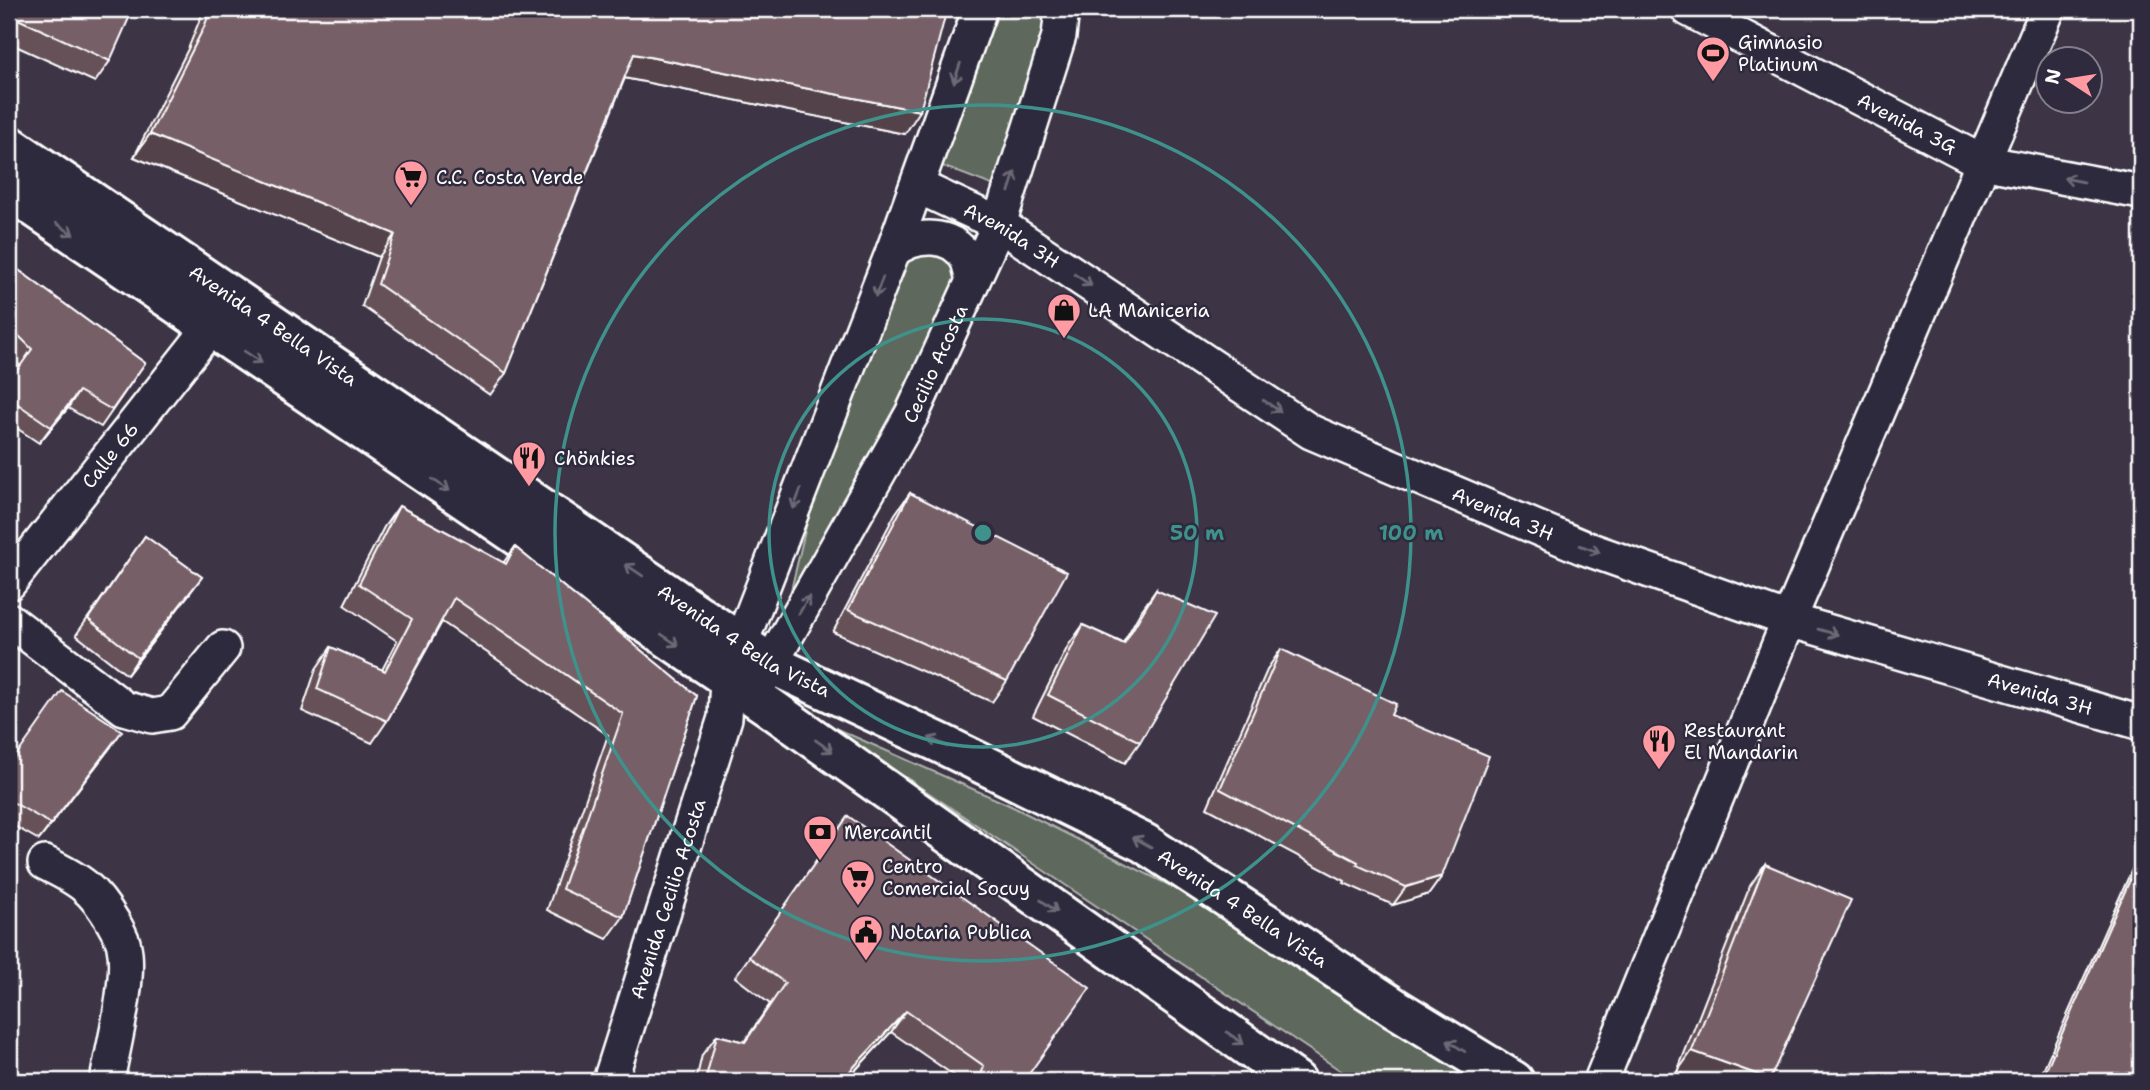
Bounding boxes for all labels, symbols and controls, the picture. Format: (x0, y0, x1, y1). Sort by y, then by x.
place label: Gimnasio Platinum (1738, 30, 1823, 77)
sports icon: Gimnasio Platinum (1694, 34, 1732, 83)
north arrow (2035, 46, 2104, 116)
one-way arrow (950, 62, 962, 84)
text: N (2039, 67, 2067, 87)
street label: Avenida 3G (1853, 87, 1961, 159)
supermarket icon: C.C. Costa Verde (392, 158, 430, 207)
place label: C.C. Costa Verde (436, 165, 584, 190)
one-way arrow (1007, 171, 1020, 193)
one-way arrow (2063, 172, 2086, 186)
street label: Avenida 3H (960, 197, 1065, 274)
one-way arrow (55, 222, 74, 236)
street label: Avenida 4 Bella Vista (184, 259, 363, 391)
one-way arrow (1072, 273, 1092, 287)
one-way arrow (872, 275, 885, 297)
shop icon: LA Maniceria (1045, 291, 1083, 340)
place label: LA Maniceria (1088, 298, 1210, 323)
street label: Cecilio Acosta (897, 300, 973, 428)
one-way arrow (243, 350, 262, 364)
one-way arrow (1262, 399, 1281, 413)
street label: Calle 66 (76, 417, 144, 493)
restaurant icon: Chönkies (510, 439, 548, 488)
place label: Chönkies (554, 446, 635, 471)
one-way arrow (431, 478, 450, 492)
street label: Avenida 3H (1448, 481, 1558, 546)
one-way arrow (790, 488, 803, 509)
text: 50 m (1170, 519, 1224, 547)
text: 100 m (1379, 519, 1443, 547)
centre of rings (971, 521, 995, 545)
one-way arrow (1579, 544, 1601, 557)
one-way arrow (625, 563, 644, 578)
street label: Avenida 4 Bella Vista (653, 578, 835, 703)
one-way arrow (797, 595, 811, 615)
one-way arrow (1817, 626, 1839, 639)
one-way arrow (660, 633, 679, 647)
street label: Avenida 3H (1985, 666, 2096, 721)
place label: Restaurant El Mandarin (1684, 718, 1798, 765)
restaurant icon: Restaurant El Mandarin (1640, 722, 1678, 771)
one-way arrow (928, 734, 949, 748)
one-way arrow (814, 739, 833, 753)
street label: Avenida Cecilio Acosta (624, 795, 711, 1002)
bank icon: Mercantil (801, 813, 839, 862)
place label: Mercantil (844, 820, 932, 845)
one-way arrow (1132, 835, 1152, 849)
street label: Avenida 4 Bella Vista (1153, 843, 1333, 973)
place label: Centro Comercial Socuy (882, 854, 1030, 901)
supermarket icon: Centro Comercial Socuy (839, 858, 877, 907)
one-way arrow (1039, 899, 1058, 913)
public building icon: Notaria Publica (847, 913, 885, 962)
place label: Notaria Publica (890, 920, 1031, 945)
one-way arrow (1225, 1031, 1244, 1045)
one-way arrow (1447, 1038, 1467, 1052)

